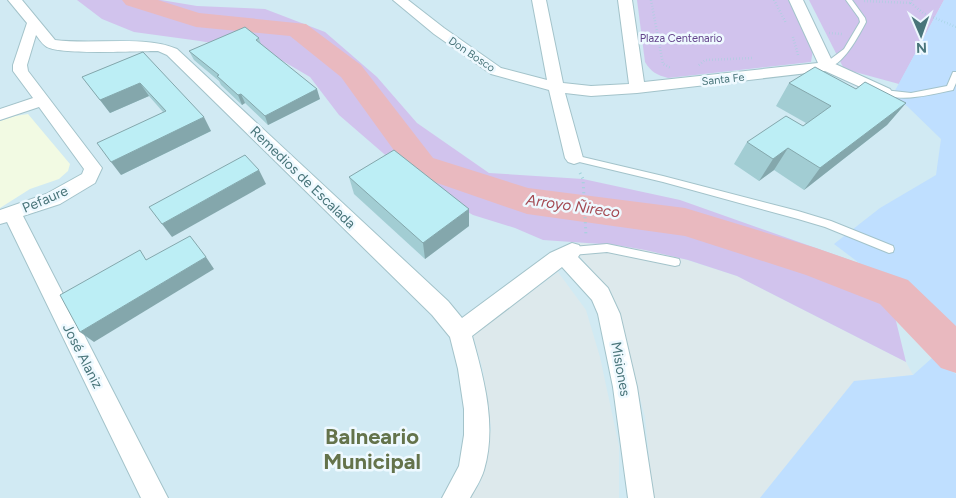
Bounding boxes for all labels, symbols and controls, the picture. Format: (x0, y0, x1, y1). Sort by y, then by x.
north arrow (896, 10, 946, 60)
park label: Plaza Centenario (640, 32, 722, 45)
street label: Don Bosco (446, 34, 497, 75)
text: N (916, 39, 927, 56)
street label: Santa Fe (701, 71, 745, 88)
street label: Remedios de Escalada (246, 123, 359, 232)
street label: Pefaure (20, 182, 71, 217)
water label: Arroyo Ñireco (524, 190, 621, 222)
street label: José Alaniz (59, 321, 106, 392)
street label: Misiones (607, 341, 634, 398)
district label: Balneario Municipal (323, 423, 421, 475)

